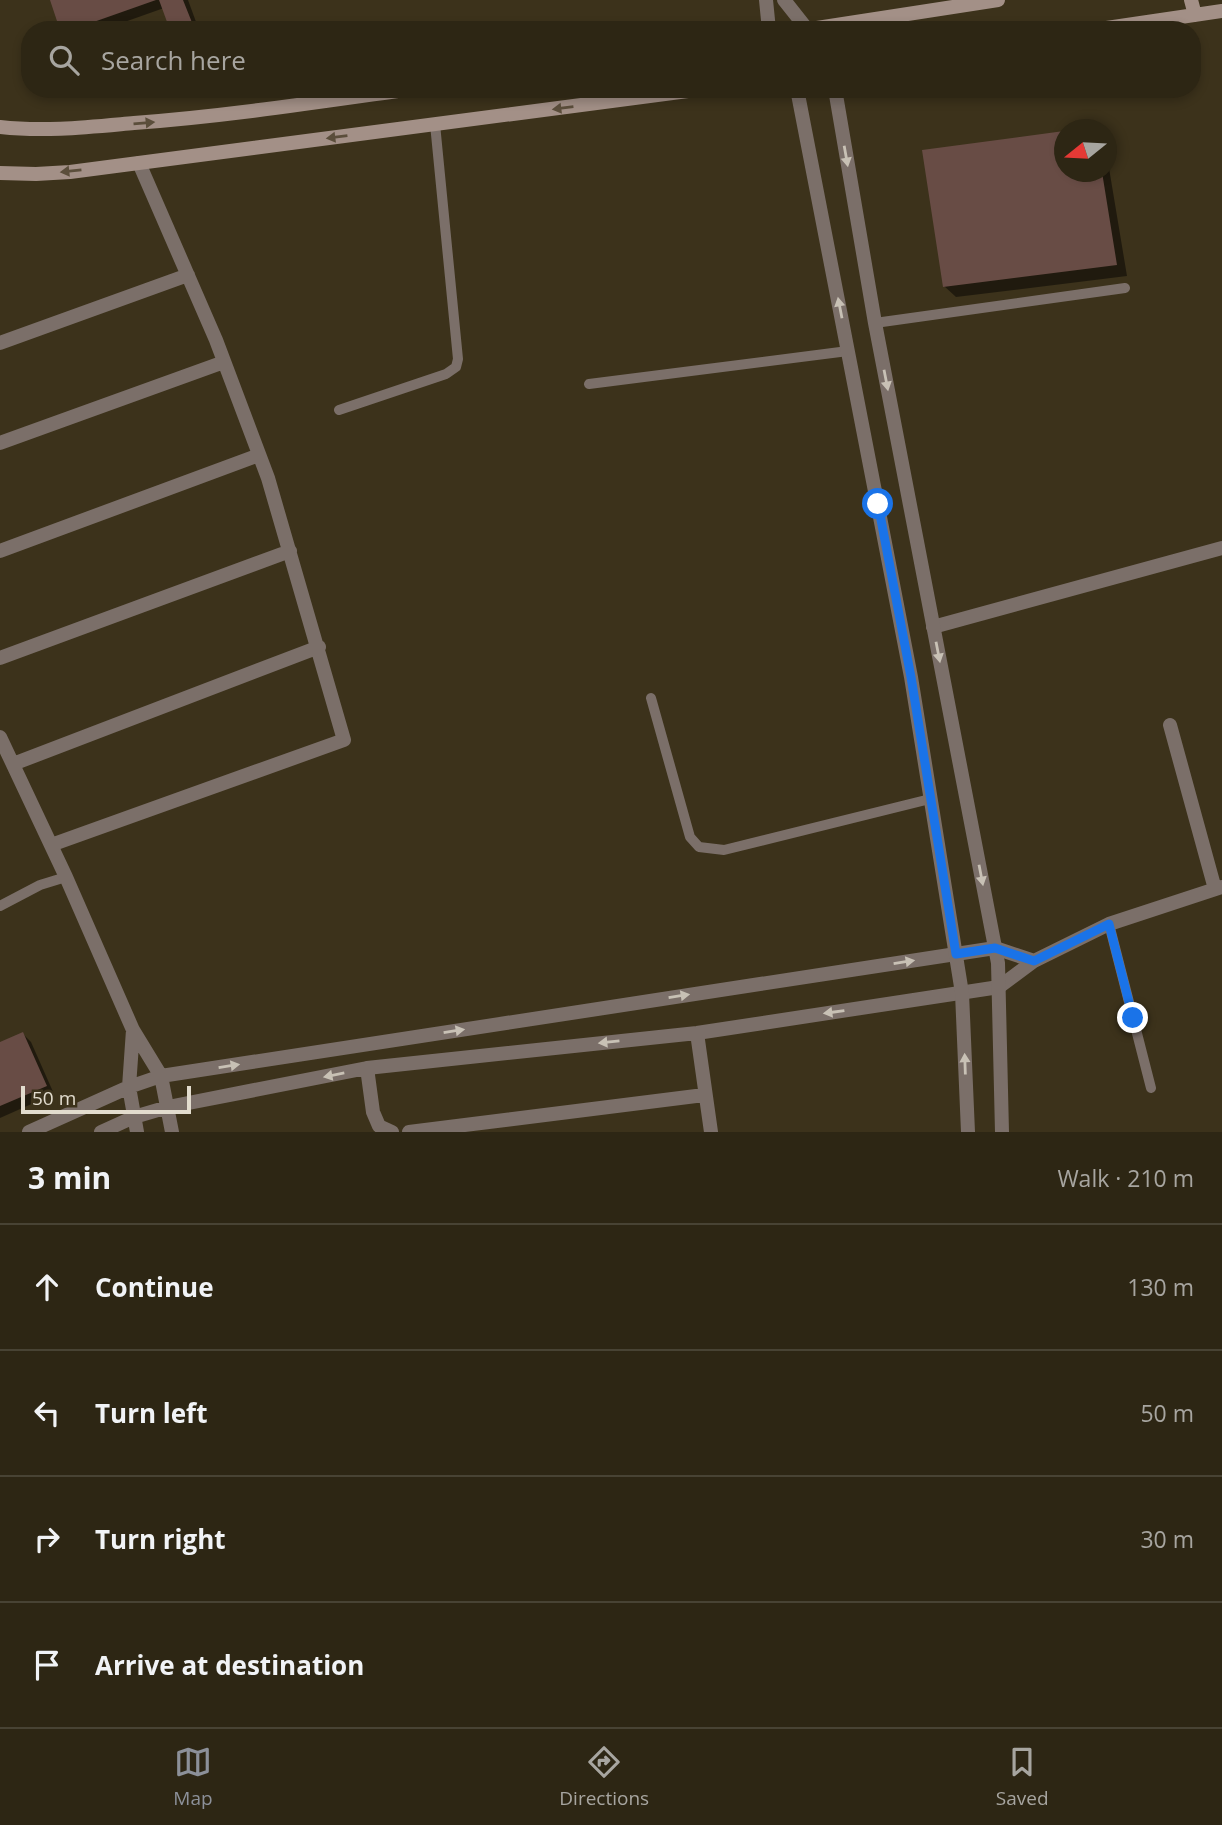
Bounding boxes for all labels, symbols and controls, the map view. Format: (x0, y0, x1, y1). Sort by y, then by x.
search box (21, 21, 1201, 98)
icon: search (45, 41, 83, 79)
text: Search here (101, 42, 246, 78)
one-way arrow (552, 102, 574, 113)
one-way arrow (134, 117, 156, 128)
north arrow (1054, 119, 1117, 182)
one-way arrow (326, 132, 348, 143)
one-way arrow (841, 146, 852, 168)
one-way arrow (60, 166, 82, 177)
one-way arrow (834, 297, 845, 319)
one-way arrow (881, 369, 892, 391)
route start (862, 488, 893, 519)
one-way arrow (933, 641, 944, 663)
one-way arrow (976, 864, 987, 886)
one-way arrow (893, 956, 915, 967)
one-way arrow (668, 990, 690, 1001)
route end (1117, 1002, 1148, 1033)
one-way arrow (823, 1007, 845, 1018)
one-way arrow (443, 1025, 465, 1036)
one-way arrow (598, 1037, 620, 1048)
one-way arrow (960, 1053, 971, 1075)
one-way arrow (218, 1060, 240, 1071)
one-way arrow (323, 1069, 345, 1080)
scale bar (21, 1083, 191, 1115)
text: 50 m (32, 1085, 76, 1111)
text: 3 min (28, 1157, 111, 1198)
text: Walk · 210 m (1057, 1162, 1194, 1194)
icon: ahead (28, 1268, 66, 1306)
text: Continue (95, 1269, 214, 1305)
text: 130 m (1127, 1271, 1194, 1303)
icon: left (28, 1394, 66, 1432)
text: Turn left (95, 1395, 207, 1431)
text: 50 m (1140, 1397, 1194, 1429)
icon: right (28, 1520, 66, 1558)
text: Turn right (95, 1521, 226, 1557)
text: 30 m (1140, 1523, 1194, 1555)
icon: arrive (28, 1646, 66, 1684)
text: Arrive at destination (95, 1647, 364, 1683)
tab: Map (173, 1743, 213, 1811)
tab: Directions (559, 1743, 649, 1811)
tab: Saved (996, 1743, 1049, 1811)

